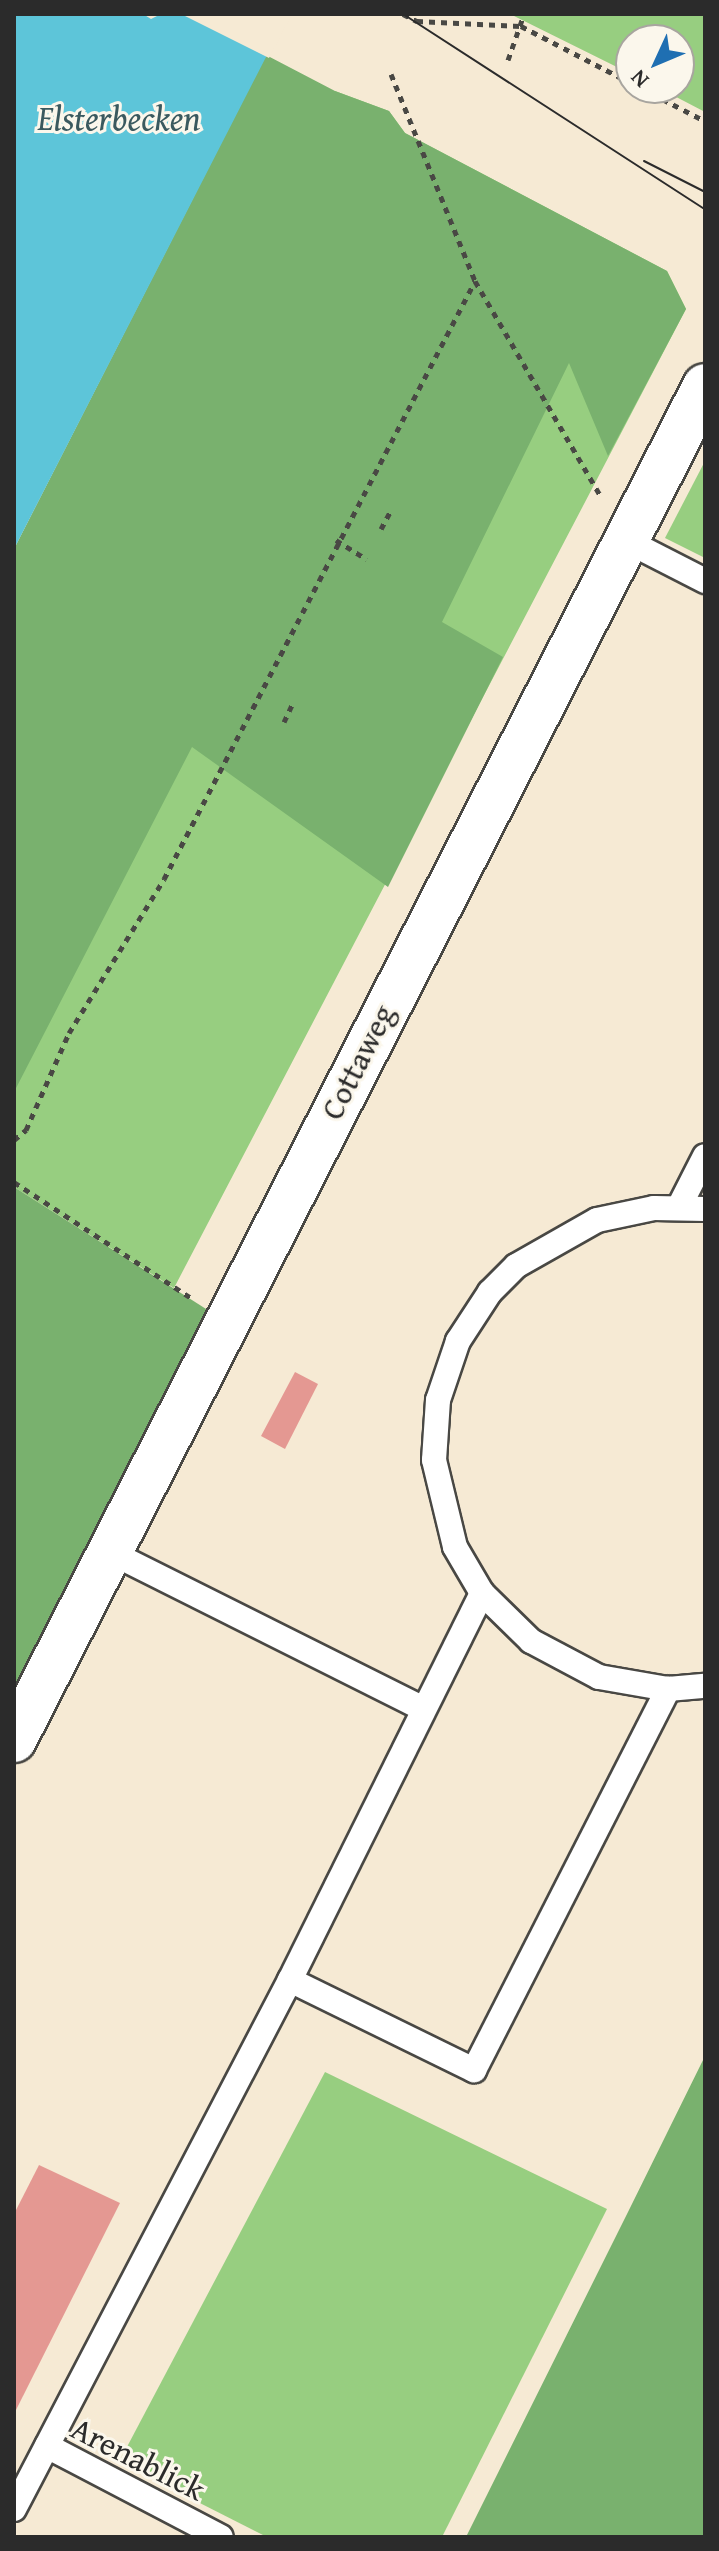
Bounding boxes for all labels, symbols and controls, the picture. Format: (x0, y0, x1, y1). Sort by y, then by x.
north arrow (615, 24, 695, 104)
text: N (623, 63, 656, 96)
water label: Elsterbecken (37, 98, 201, 138)
street label: Cottaweg (313, 998, 403, 1126)
street label: Arenablick (65, 2409, 211, 2509)

